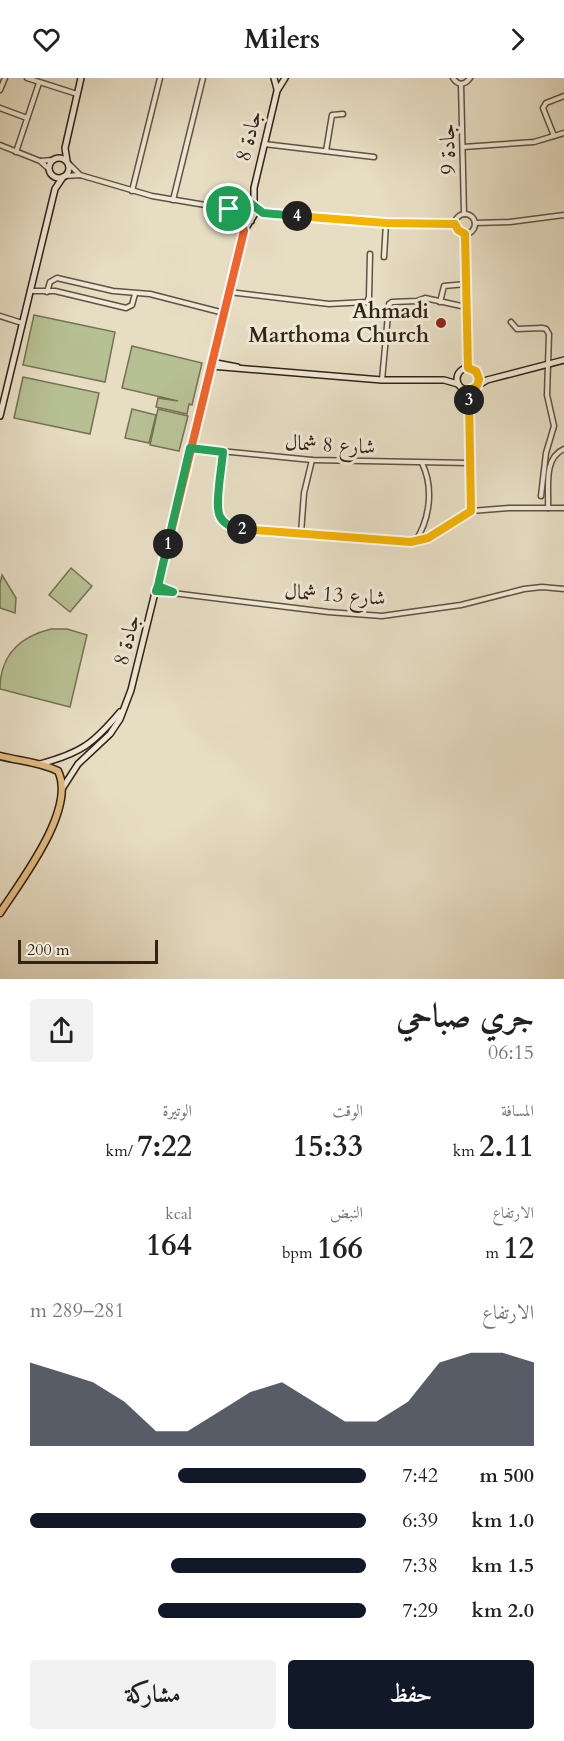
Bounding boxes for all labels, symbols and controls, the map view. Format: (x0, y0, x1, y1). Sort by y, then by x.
text: Milers (244, 21, 320, 58)
icon: heart (30, 23, 63, 56)
icon: forward (501, 23, 534, 56)
street label: جادة 8 (229, 108, 269, 164)
street label: جادة 9 (433, 123, 463, 175)
pin (203, 183, 254, 234)
icon: arrive (212, 192, 245, 225)
pin: 4 (282, 201, 312, 231)
text: 4 (293, 205, 301, 227)
place label: Ahmadi Marthoma Church (249, 297, 429, 350)
marker: Ahmadi Marthoma Church (434, 316, 448, 330)
pin: 3 (454, 385, 484, 415)
text: 3 (465, 389, 473, 411)
street label: شارع 8 شمال (284, 428, 376, 465)
pin: 2 (227, 514, 257, 544)
text: 2 (238, 518, 246, 540)
pin: 1 (153, 529, 183, 559)
text: 1 (164, 533, 172, 555)
street label: شارع 13 شمال (283, 577, 387, 616)
street label: جادة 8 (107, 612, 147, 668)
scale bar (18, 937, 158, 965)
text: 200 m (27, 939, 69, 961)
text: جري صباحي (396, 994, 534, 1039)
button: share (30, 999, 93, 1062)
text: 06:15 (488, 1039, 534, 1066)
text: الوتيرة (162, 1100, 192, 1122)
text: الوقت (332, 1100, 363, 1122)
text: المسافة (501, 1100, 534, 1122)
text: 7:22 (137, 1126, 192, 1167)
text: 15:33 (293, 1126, 363, 1167)
text: 2.11 (479, 1126, 534, 1167)
text: /km (106, 1140, 137, 1162)
text: km (453, 1140, 479, 1162)
text: النبض (330, 1202, 363, 1224)
text: الارتفاع (492, 1202, 534, 1224)
text: kcal (165, 1203, 192, 1225)
text: 164 (146, 1225, 192, 1266)
text: 166 (317, 1228, 363, 1269)
text: 12 (503, 1228, 534, 1269)
text: bpm (282, 1242, 317, 1264)
text: m (485, 1242, 503, 1264)
text: 281–289 m (30, 1297, 125, 1324)
text: الارتفاع (482, 1299, 534, 1326)
text: 7:42 (402, 1462, 438, 1489)
text: 500 m (479, 1462, 534, 1489)
text: 6:39 (402, 1507, 438, 1534)
text: 1.0 km (471, 1507, 534, 1534)
text: 7:38 (402, 1552, 438, 1579)
text: 1.5 km (471, 1552, 534, 1579)
text: 7:29 (402, 1597, 438, 1624)
text: 2.0 km (471, 1597, 534, 1624)
button: مشاركة (30, 1660, 276, 1729)
button: حفظ (288, 1660, 534, 1729)

